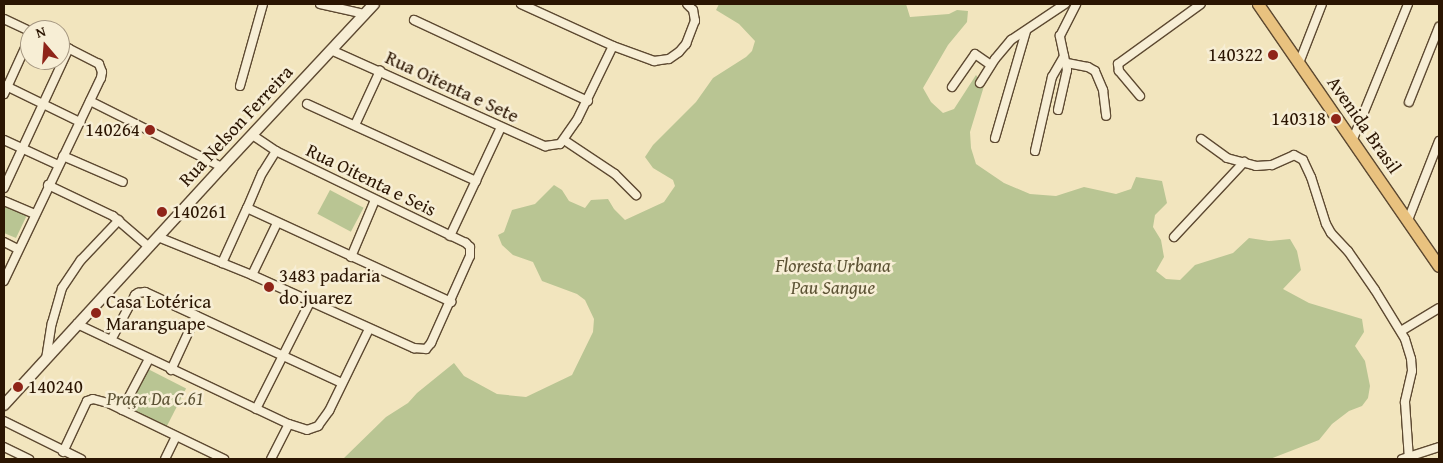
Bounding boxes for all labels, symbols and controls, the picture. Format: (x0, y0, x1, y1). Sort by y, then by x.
north arrow (20, 20, 70, 70)
text: N (33, 21, 48, 43)
place label: 140322 (1208, 44, 1263, 66)
street label: Rua Oitenta e Sete (382, 46, 522, 128)
marker: 140322 (1267, 49, 1279, 61)
street label: Rua Nelson Ferreira (174, 61, 298, 191)
street label: Avenida Brasil (1322, 72, 1406, 178)
place label: 140318 (1271, 108, 1326, 130)
marker: 140318 (1330, 113, 1342, 125)
place label: 140264 (85, 119, 140, 141)
marker: 140264 (144, 124, 156, 136)
street label: Rua Oitenta e Seis (302, 139, 440, 221)
place label: 140261 (172, 201, 227, 223)
marker: 140261 (156, 206, 168, 218)
park label: Floresta Urbana Pau Sangue (775, 255, 891, 299)
place label: 3483 padaria do juarez (279, 265, 380, 309)
marker: 3483 padaria do juarez (263, 281, 275, 293)
place label: Casa Lotérica Maranguape (106, 291, 211, 335)
marker: Casa Lotérica Maranguape (90, 307, 102, 319)
place label: 140240 (28, 376, 83, 398)
marker: 140240 (12, 381, 24, 393)
park label: Praça Da C.61 (106, 388, 204, 410)

